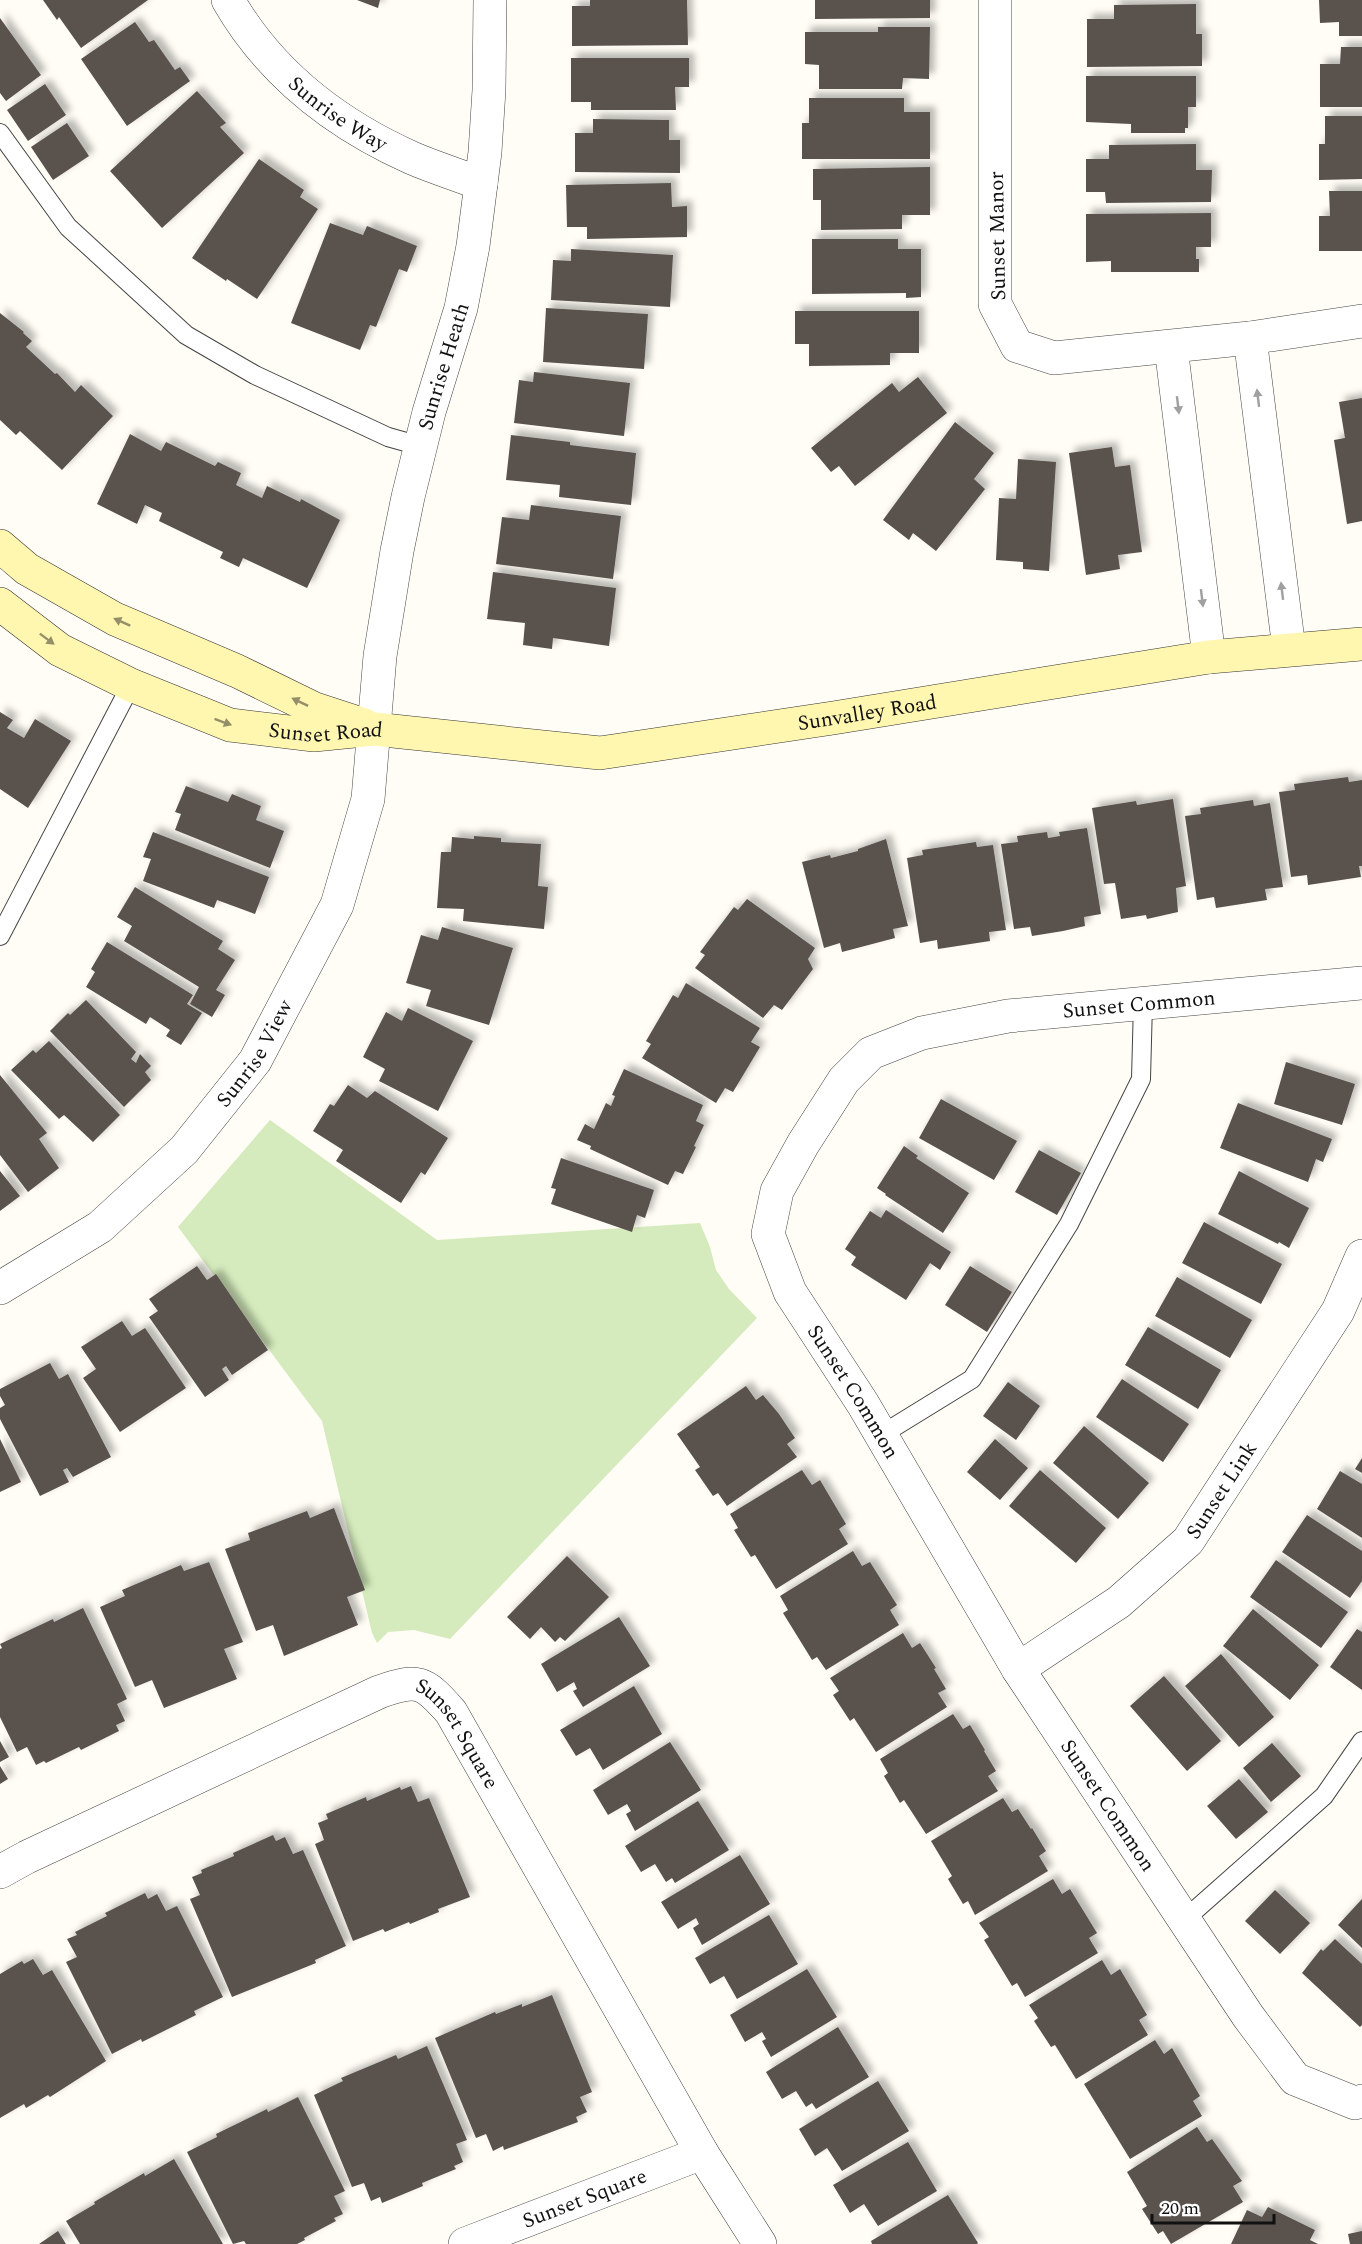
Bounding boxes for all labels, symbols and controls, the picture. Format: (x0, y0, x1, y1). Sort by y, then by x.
street label: Sunrise Way (280, 69, 394, 161)
street label: Sunset Manor (981, 171, 1015, 301)
street label: Sunrise Heath (410, 299, 479, 434)
one-way arrow (1253, 388, 1262, 407)
one-way arrow (1173, 395, 1183, 414)
one-way arrow (1277, 582, 1286, 601)
one-way arrow (1197, 589, 1206, 608)
one-way arrow (113, 616, 131, 626)
one-way arrow (39, 633, 54, 645)
street label: Sunvalley Road (796, 686, 939, 740)
one-way arrow (291, 697, 308, 706)
street label: Sunset Road (267, 714, 384, 752)
one-way arrow (214, 717, 232, 727)
street label: Sunset Common (1061, 982, 1217, 1028)
street label: Sunrise View (209, 993, 302, 1115)
street label: Sunset Common (798, 1319, 907, 1465)
street label: Sunset Link (1178, 1435, 1266, 1546)
street label: Sunset Square (410, 1670, 507, 1795)
street label: Sunset Common (1052, 1733, 1163, 1879)
street label: Sunset Square (518, 2161, 652, 2237)
scale bar (1152, 2187, 1274, 2225)
text: 20 m (1161, 2195, 1199, 2222)

